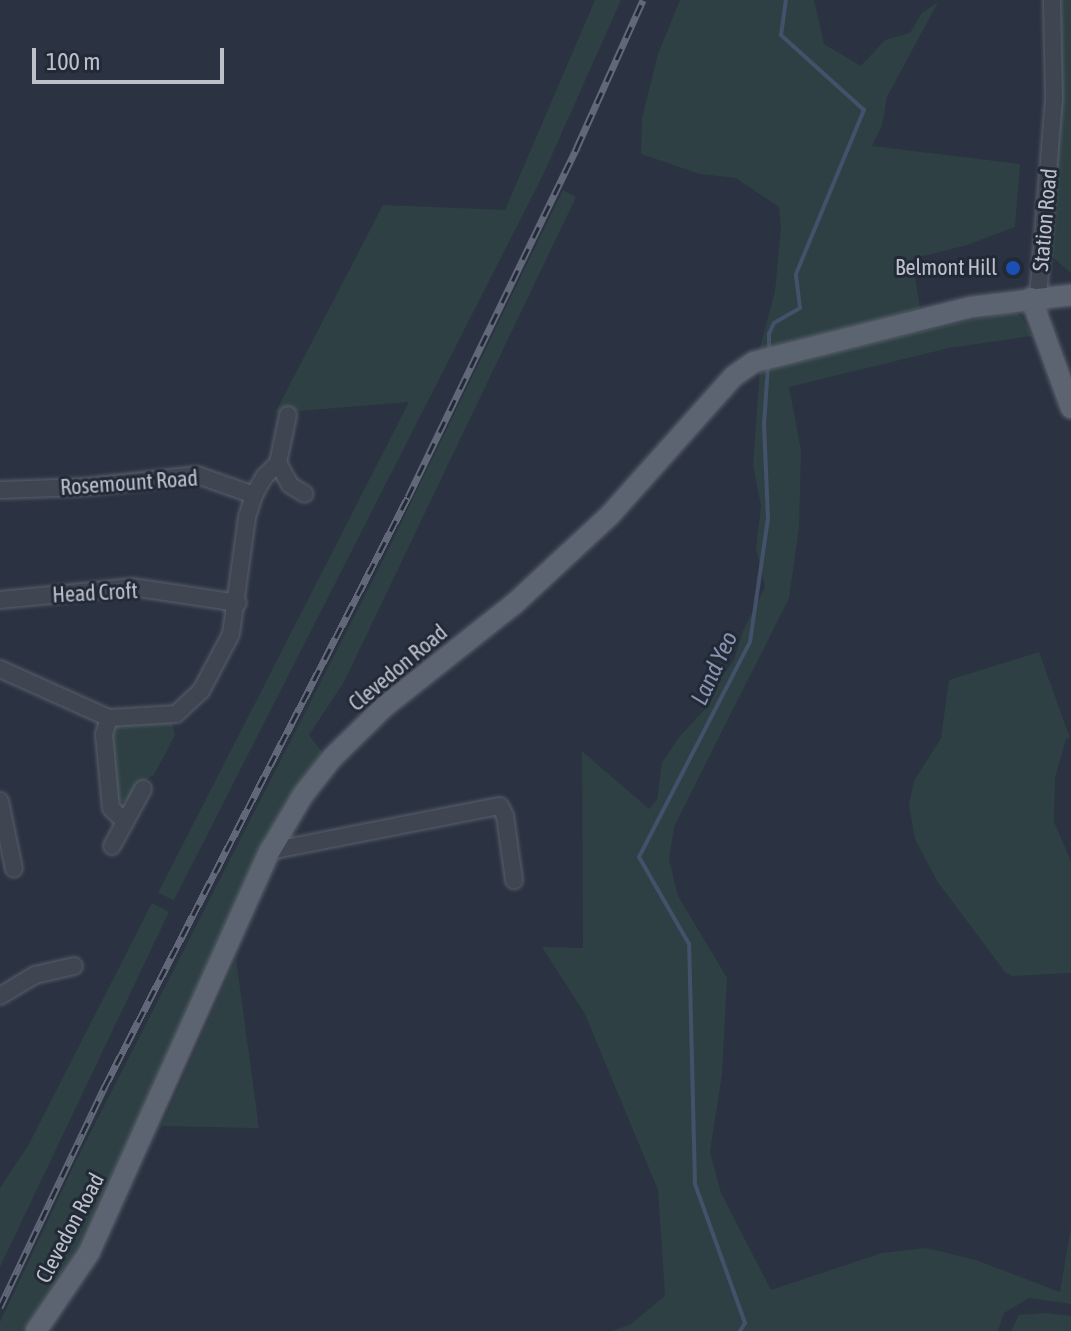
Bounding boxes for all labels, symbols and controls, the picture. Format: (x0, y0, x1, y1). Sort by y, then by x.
scale bar (36, 32, 228, 82)
text: 100 m (46, 48, 100, 75)
street label: Station Road (1027, 167, 1063, 273)
place label: Belmont Hill (895, 255, 997, 281)
marker: Belmont Hill (1004, 259, 1022, 277)
street label: Rosemount Road (59, 465, 199, 501)
street label: Head Croft (52, 578, 138, 608)
street label: Clevedon Road (343, 619, 453, 717)
water label: Land Yeo (685, 627, 743, 709)
street label: Clevedon Road (30, 1169, 110, 1287)

